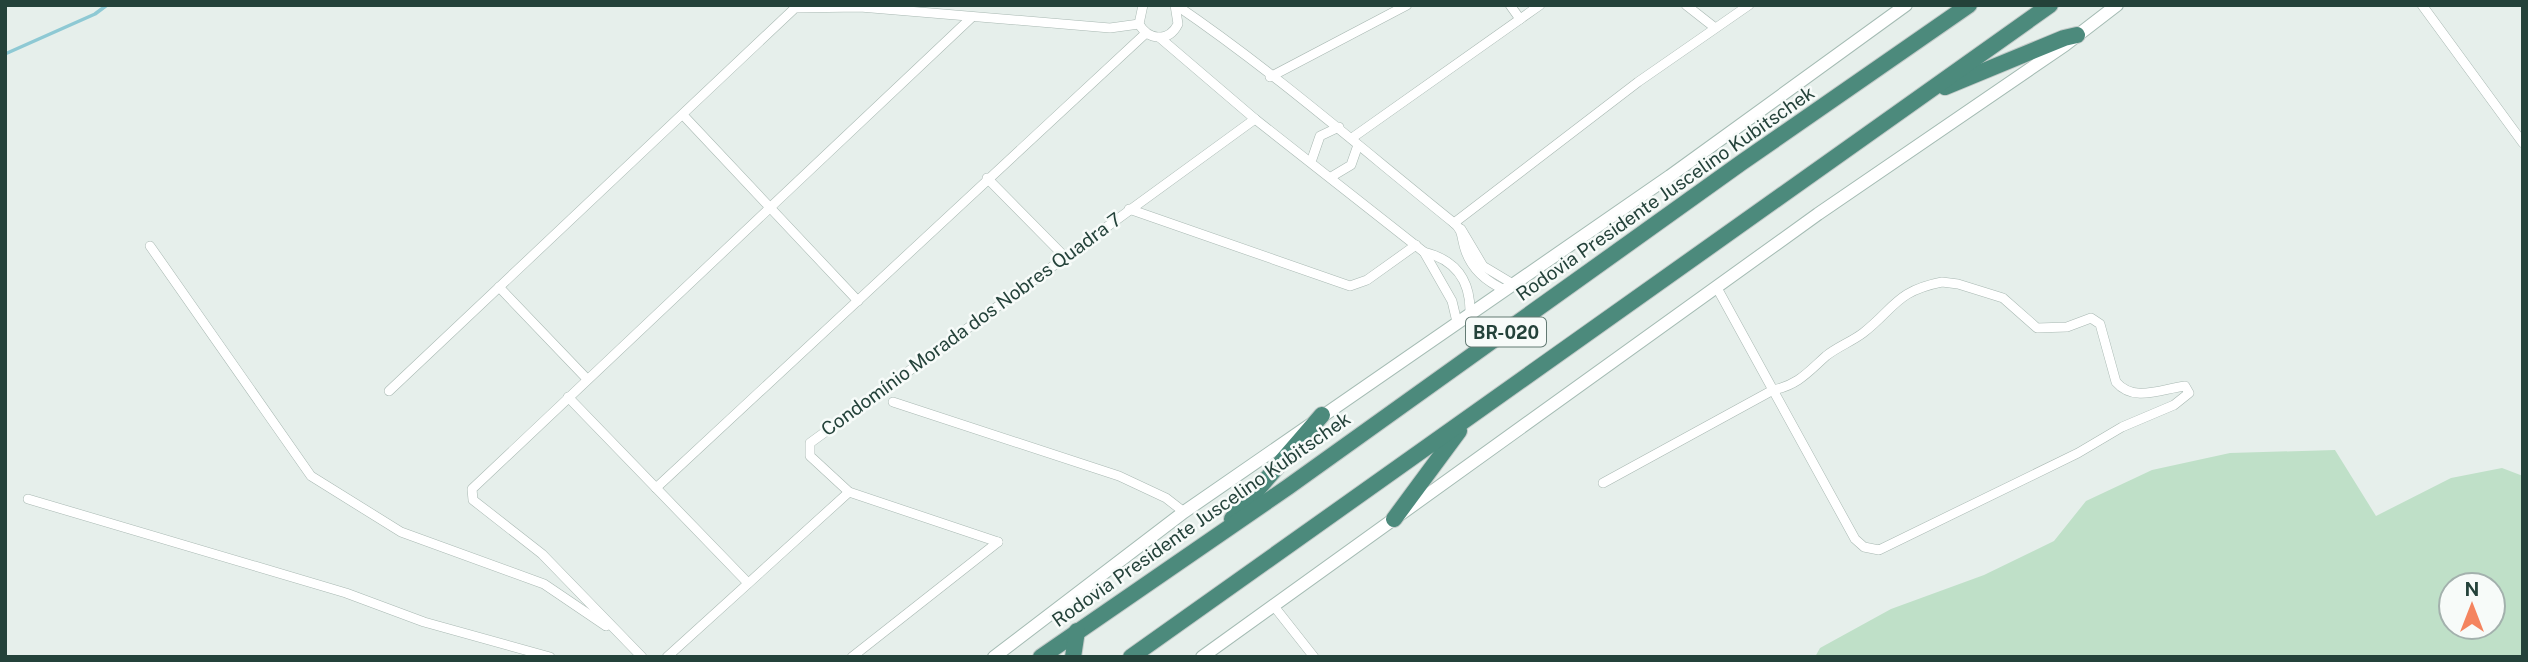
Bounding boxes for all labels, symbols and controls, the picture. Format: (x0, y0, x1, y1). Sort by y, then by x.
street label: Rodovia Presidente Juscelino Kubitschek (1512, 81, 1819, 305)
street label: Condomínio Morada dos Nobres Quadra 7 (817, 208, 1125, 440)
road number: BR-020 (1466, 318, 1546, 346)
street label: Rodovia Presidente Juscelino Kubitschek (1048, 407, 1355, 631)
north arrow (2437, 571, 2507, 641)
text: N (2465, 578, 2479, 600)

